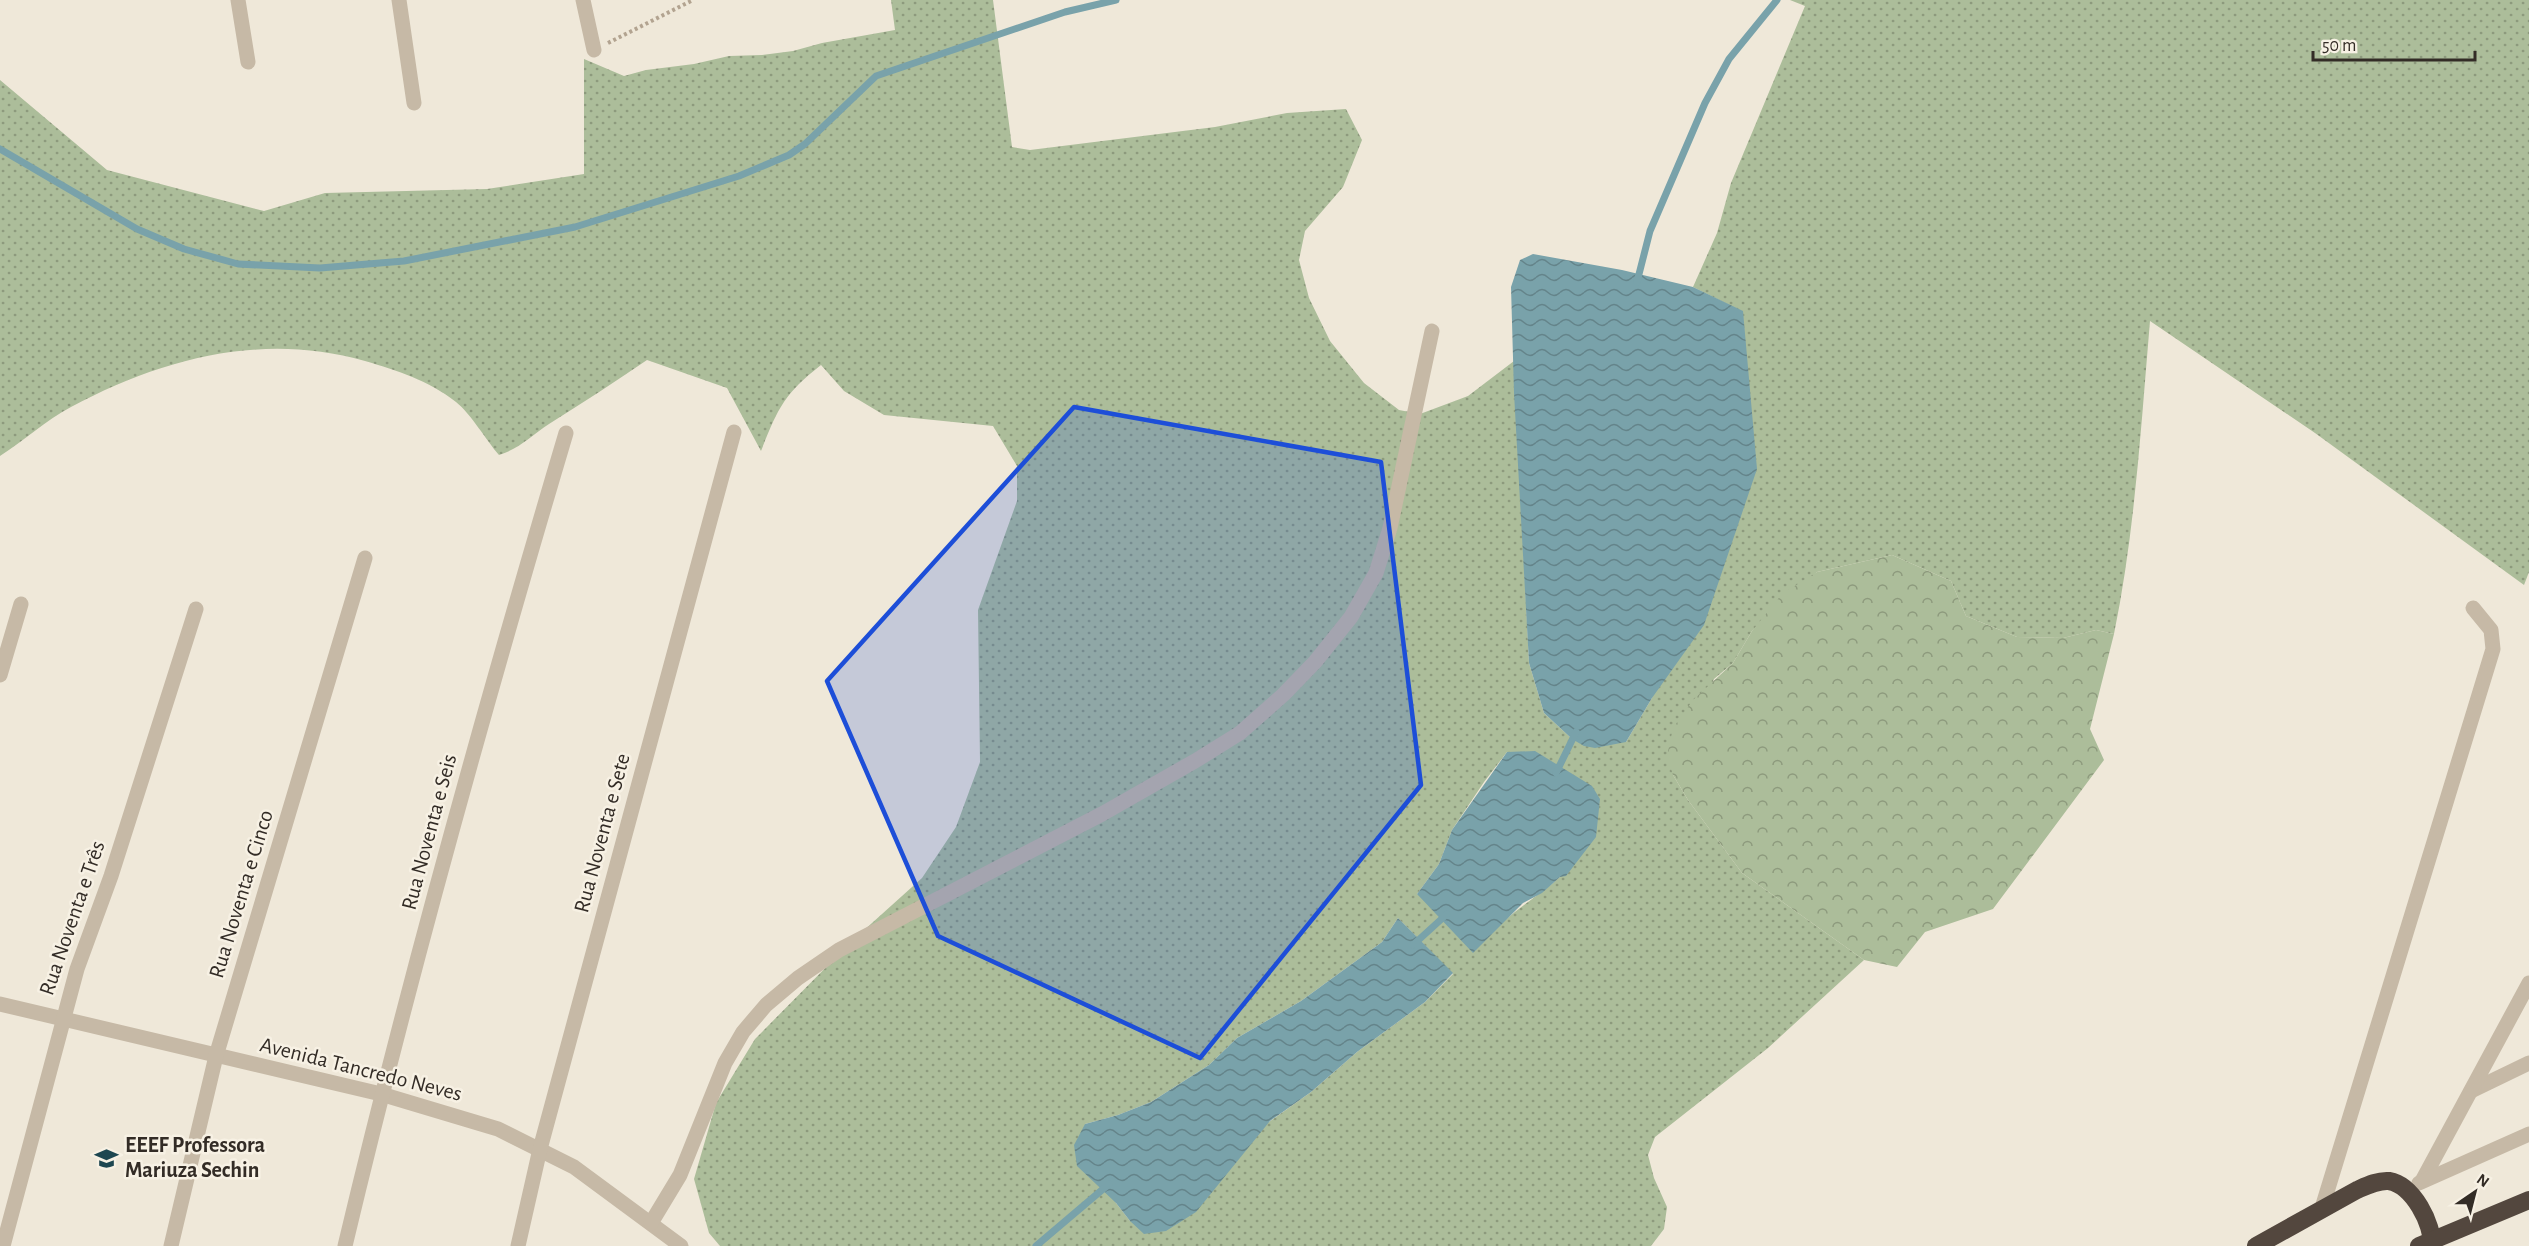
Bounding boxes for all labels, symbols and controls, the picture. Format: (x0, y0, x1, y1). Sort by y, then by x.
scale bar (2313, 24, 2475, 62)
text: 50 m (2322, 37, 2356, 55)
street label: Rua Noventa e Sete (570, 751, 634, 915)
street label: Rua Noventa e Seis (398, 752, 460, 912)
street label: Rua Noventa e Cinco (205, 807, 277, 981)
street label: Rua Noventa e Três (35, 838, 109, 998)
street label: Avenida Tancredo Neves (258, 1033, 464, 1105)
place label: EEEF Professora Mariuza Sechin (125, 1134, 266, 1181)
school or university icon: EEEF Professora Mariuza Sechin (94, 1145, 120, 1171)
north arrow (2445, 1162, 2505, 1222)
text: N (2474, 1171, 2492, 1190)

